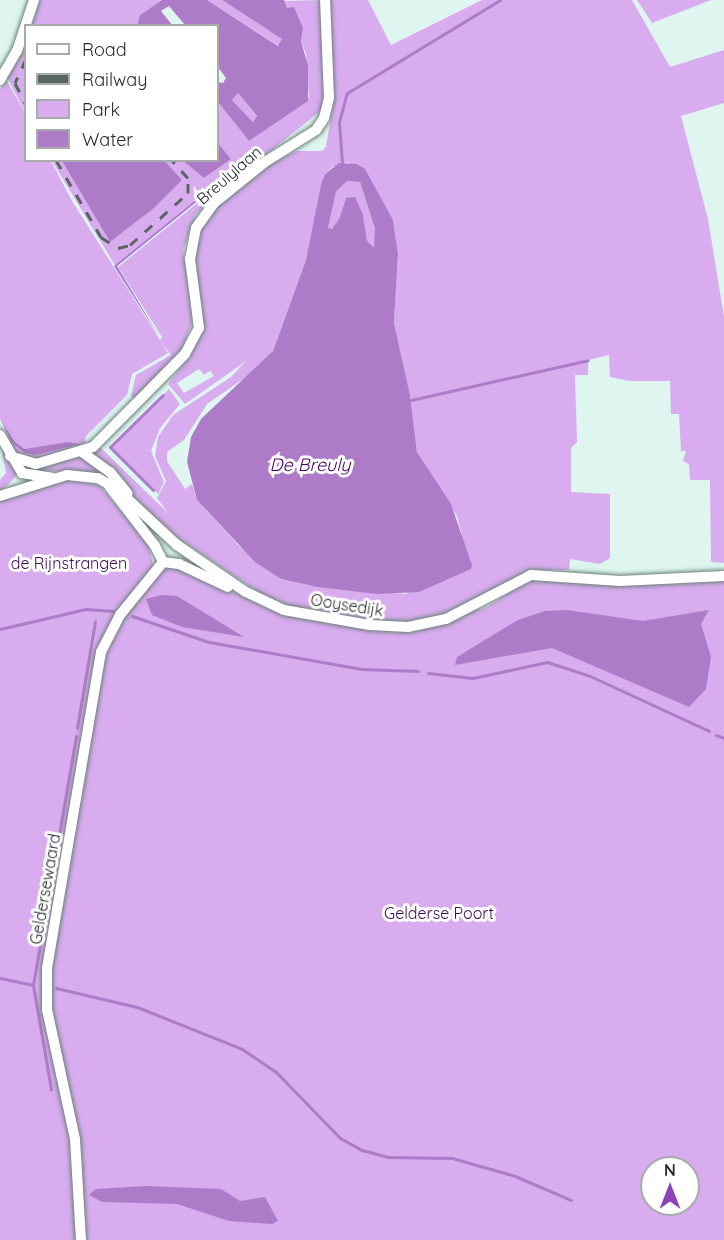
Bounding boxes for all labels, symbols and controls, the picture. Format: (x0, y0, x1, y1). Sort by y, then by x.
legend (24, 24, 219, 162)
text: Road (82, 38, 127, 61)
text: Railway (82, 68, 148, 91)
text: Park (82, 98, 120, 121)
text: Water (82, 128, 133, 151)
street label: Breulylaan (193, 142, 265, 208)
water label: De Breuly (270, 454, 350, 476)
park label: de Rijnstrangen (11, 553, 127, 573)
street label: Ooysedijk (309, 590, 385, 620)
street label: Geldersewaard (26, 832, 64, 946)
park label: Gelderse Poort (384, 903, 494, 923)
north arrow (640, 1156, 700, 1216)
text: N (664, 1160, 676, 1180)

